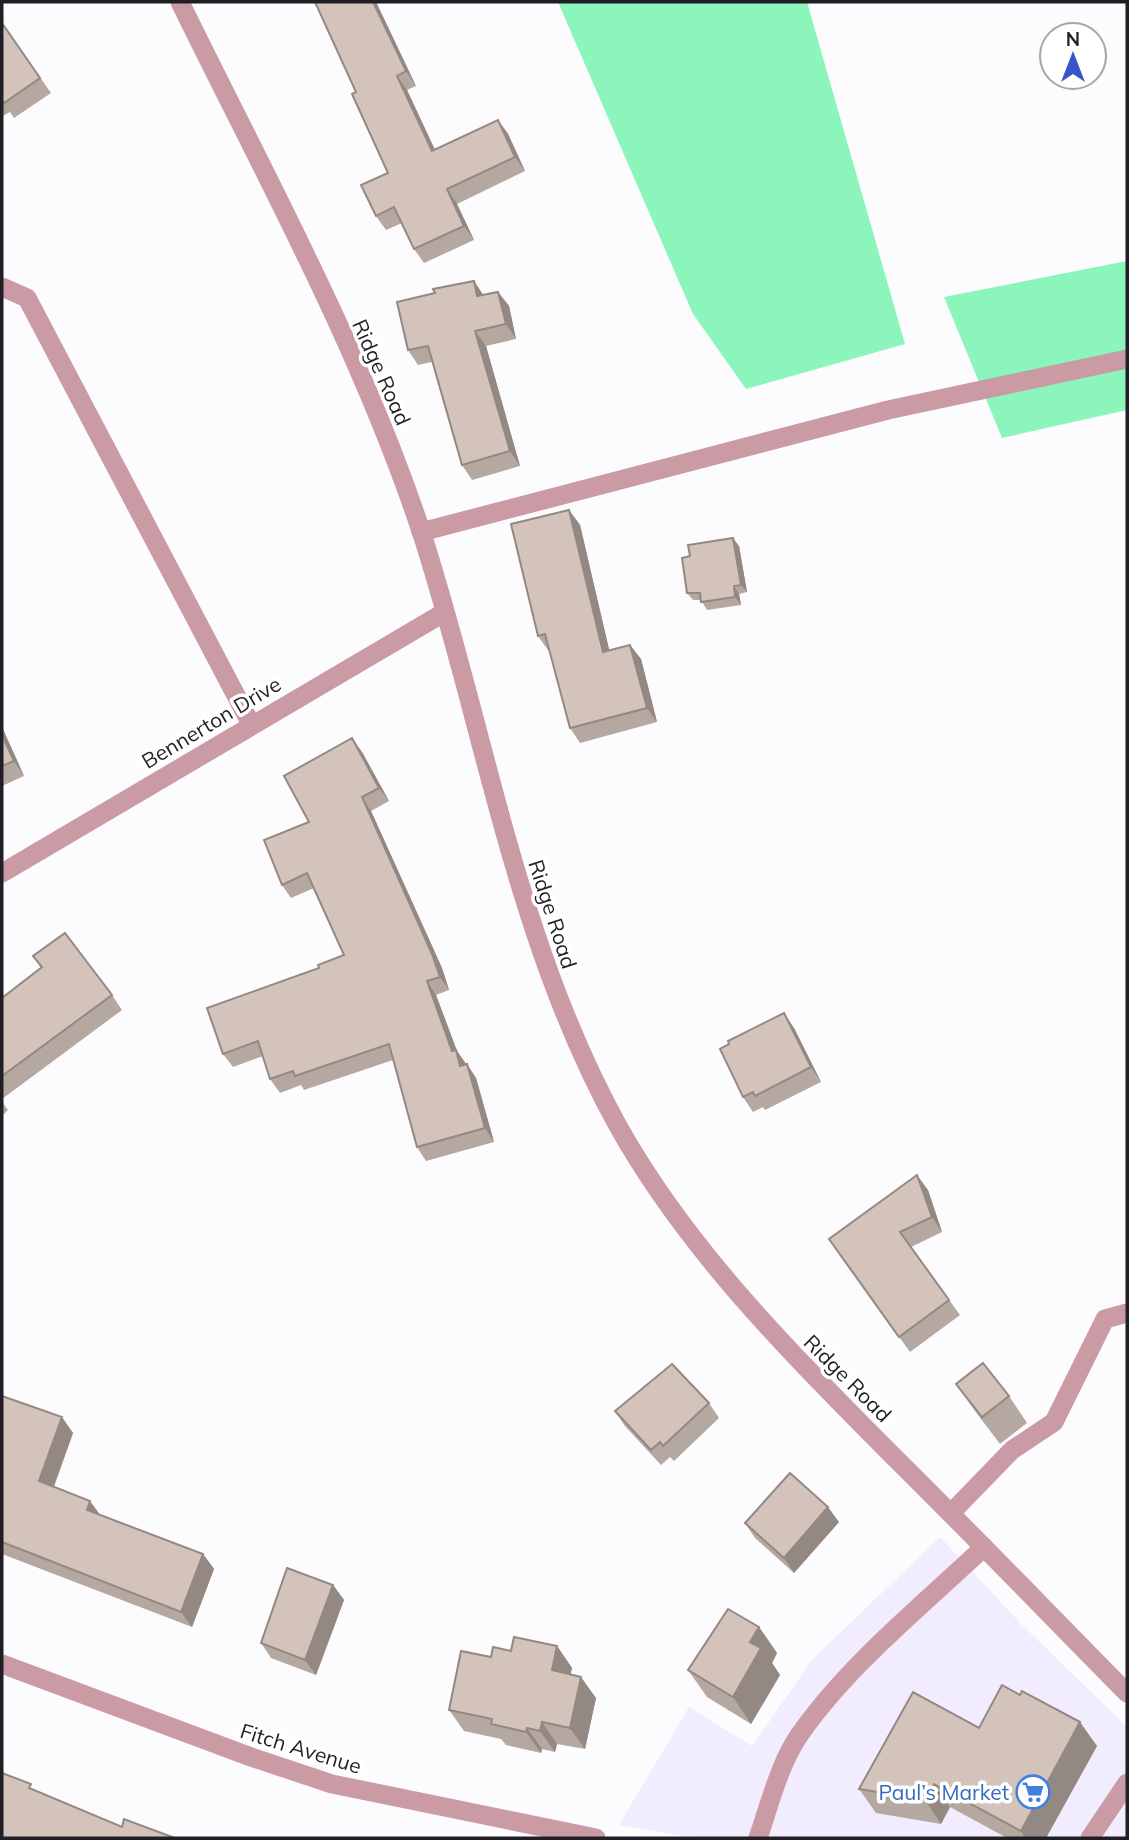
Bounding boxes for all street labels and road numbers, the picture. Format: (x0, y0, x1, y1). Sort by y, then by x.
street label: Ridge Road (347, 315, 417, 429)
street label: Bennerton Drive (137, 670, 285, 774)
street label: Ridge Road (523, 856, 583, 972)
street label: Ridge Road (799, 1329, 897, 1427)
street label: Fitch Avenue (237, 1717, 365, 1779)

